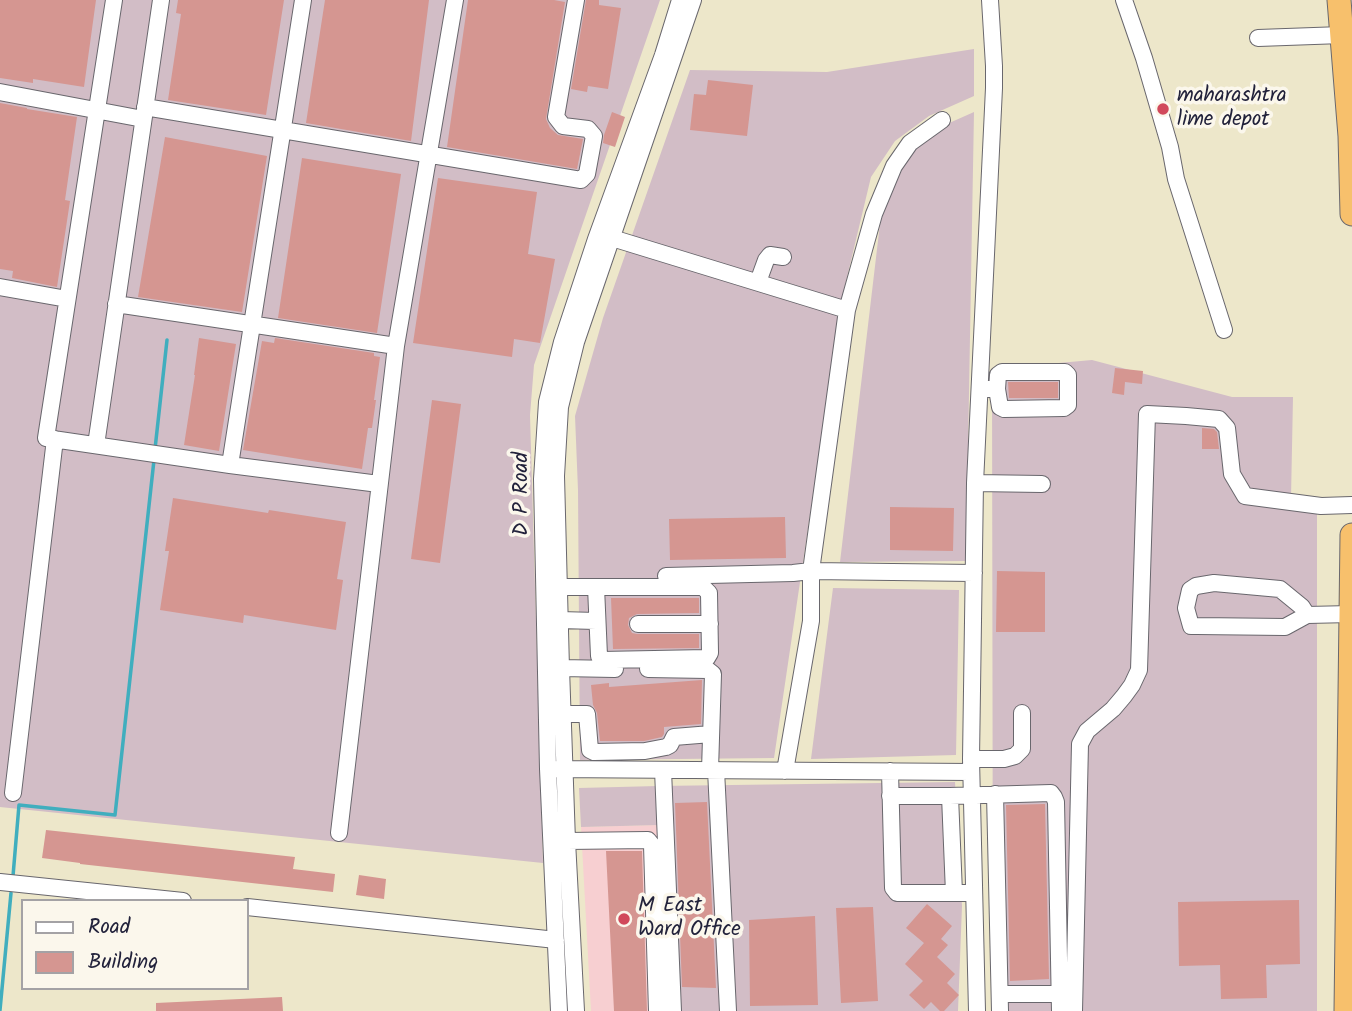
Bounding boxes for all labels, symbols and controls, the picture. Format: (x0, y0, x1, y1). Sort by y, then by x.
place label: maharashtra lime depot (1177, 84, 1287, 134)
marker: maharashtra lime depot (1155, 101, 1171, 117)
street label: D P Road (510, 452, 536, 536)
place label: M East Ward Office (638, 894, 741, 944)
legend (21, 899, 248, 990)
text: Road (88, 911, 130, 944)
marker: M East Ward Office (616, 911, 632, 927)
text: Building (88, 946, 158, 979)

